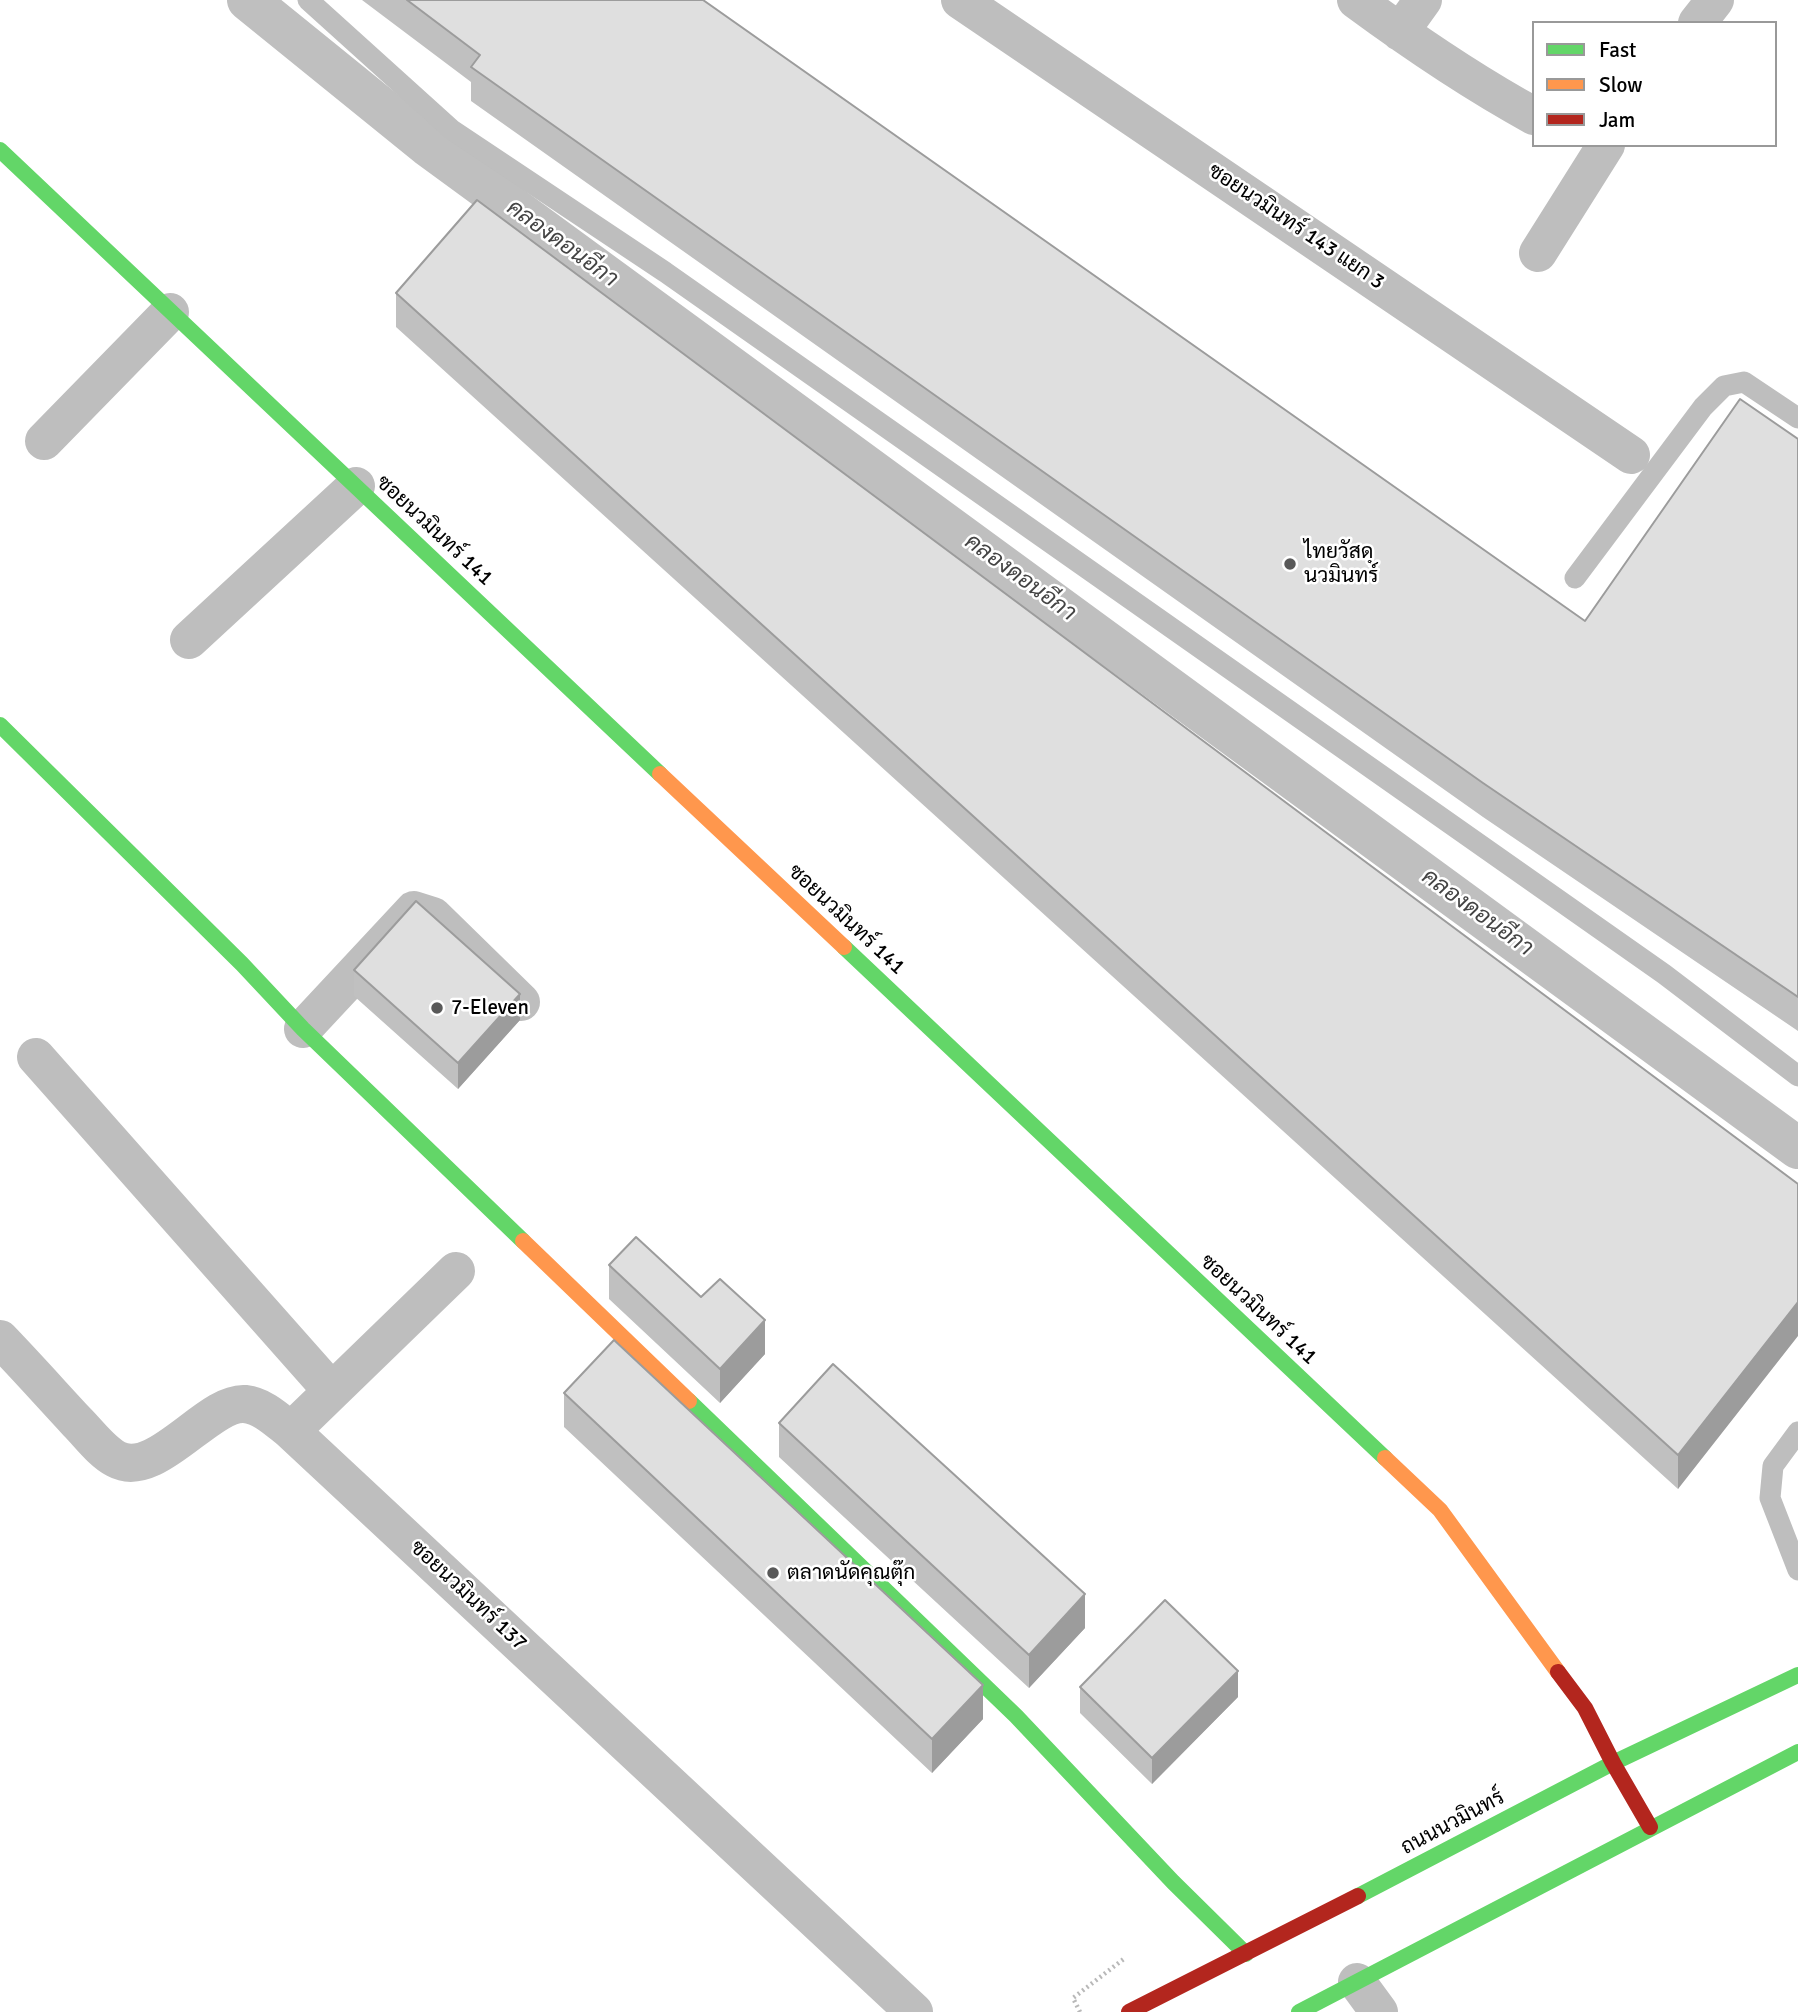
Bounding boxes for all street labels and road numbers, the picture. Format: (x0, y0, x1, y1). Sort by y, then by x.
street label: ซอยนวมินทร์ 143 แยก 3 (1203, 159, 1389, 295)
street label: ซอยนวมินทร์ 141 (370, 471, 498, 591)
street label: ซอยนวมินทร์ 141 (782, 860, 910, 980)
street label: ซอยนวมินทร์ 141 (1194, 1250, 1322, 1370)
street label: ซอยนวมินทร์ 137 (404, 1536, 532, 1656)
street label: ถนนนวมินทร์ (1397, 1785, 1509, 1861)

